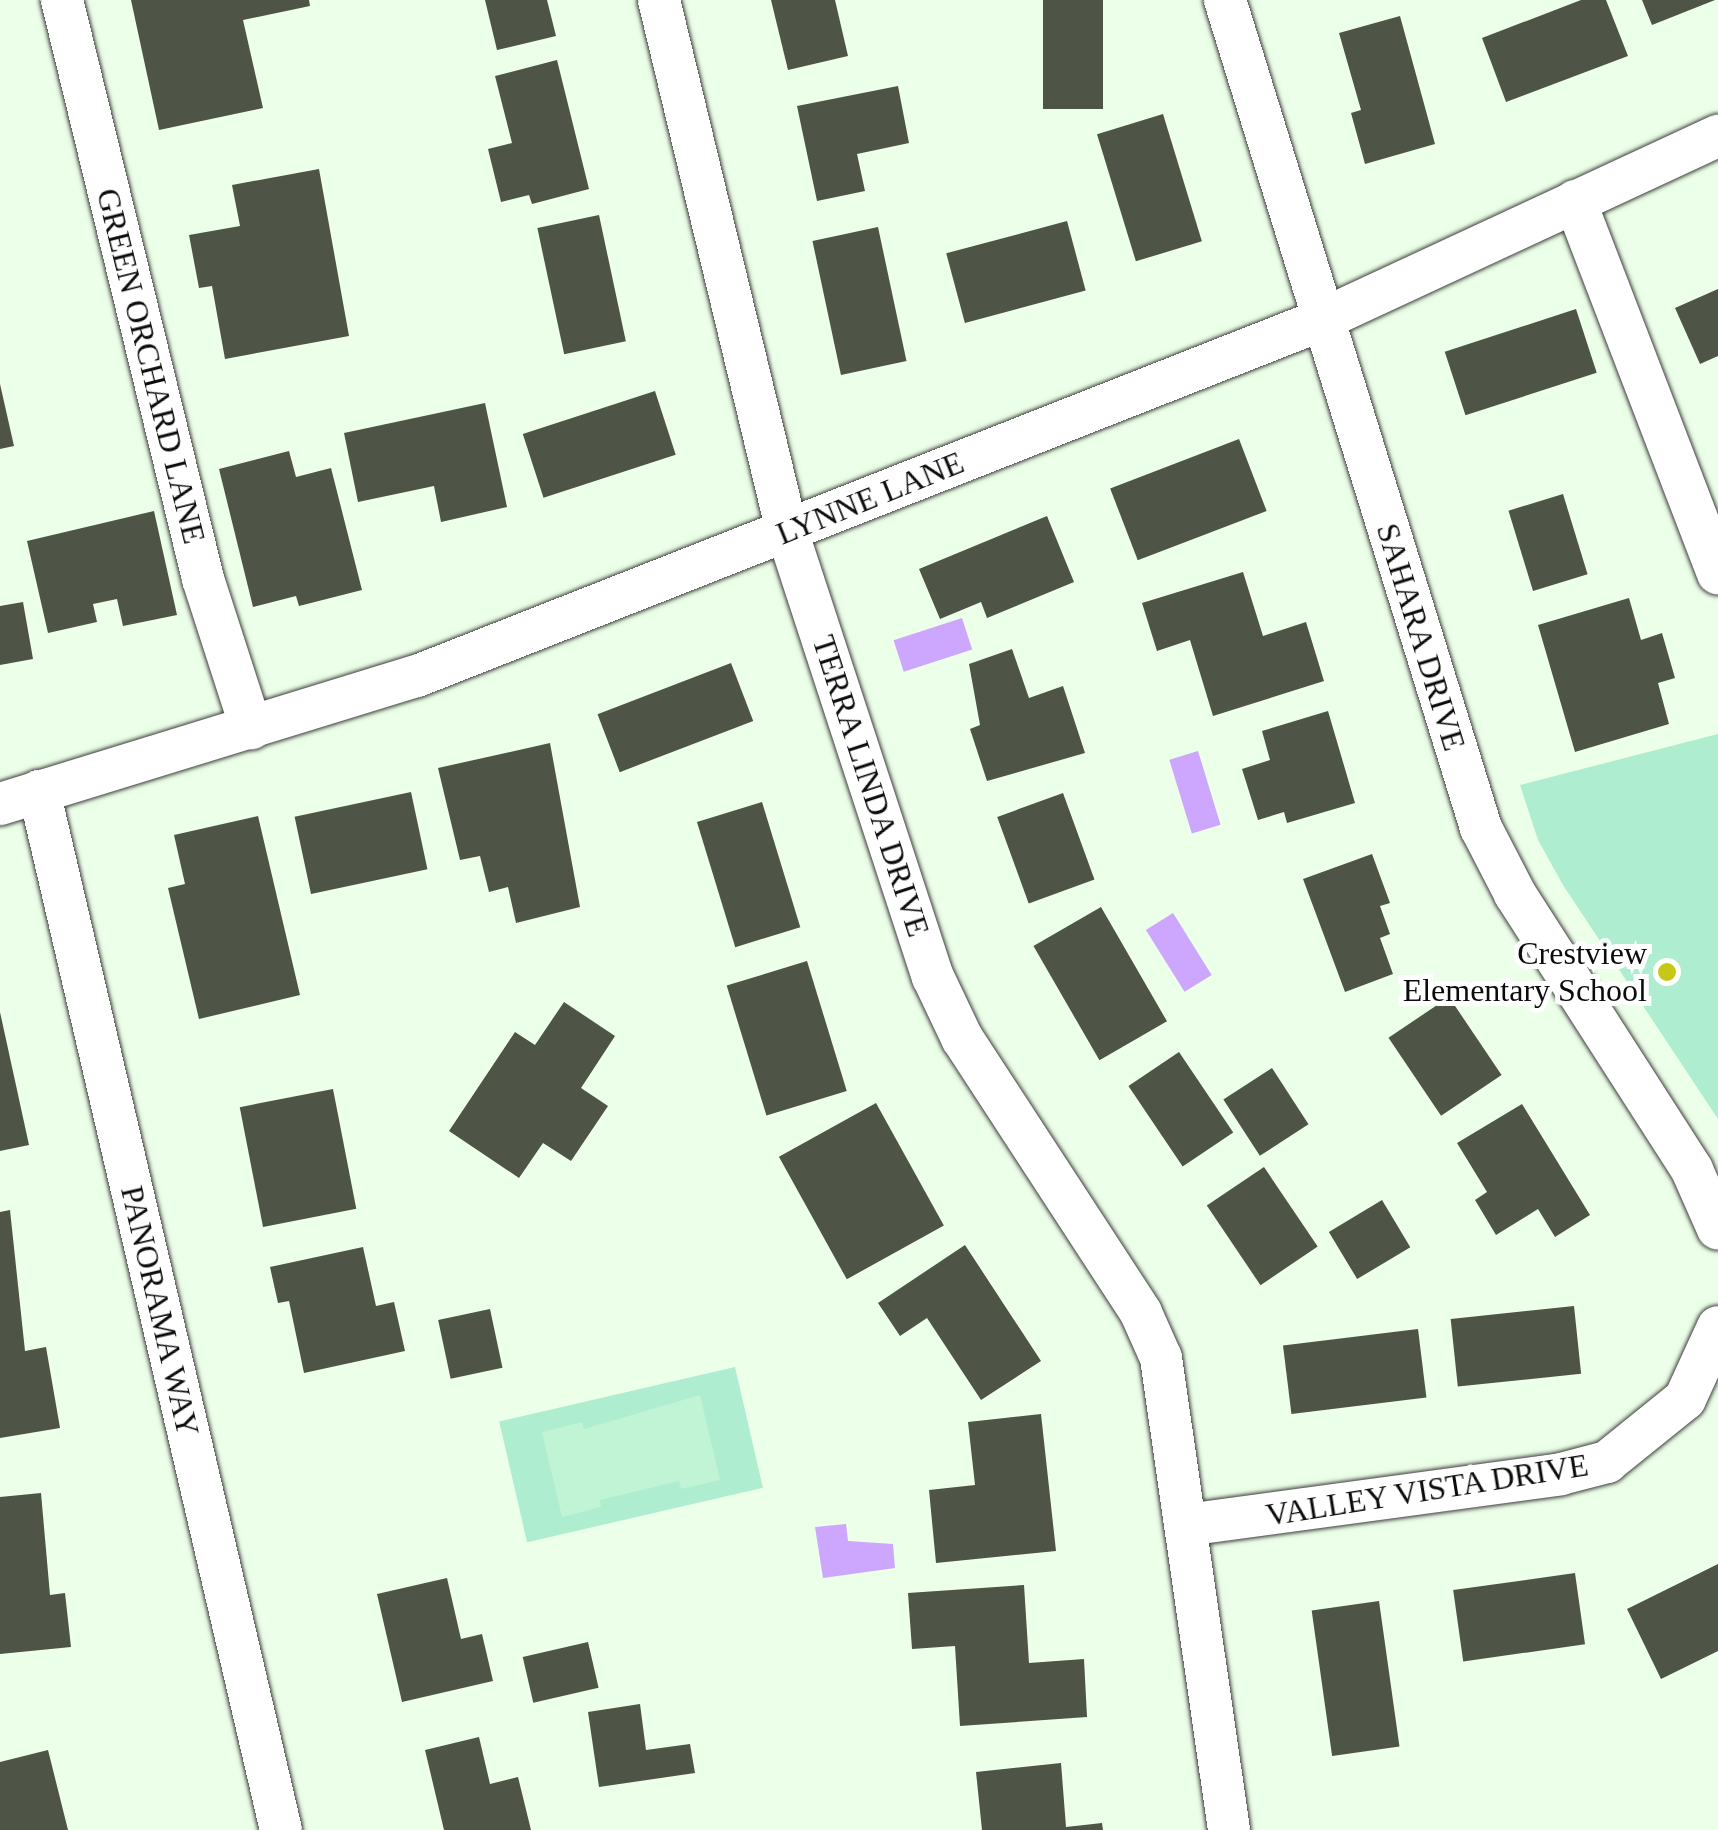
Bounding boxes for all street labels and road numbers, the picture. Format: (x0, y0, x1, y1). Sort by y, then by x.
street label: GREEN ORCHARD LANE (88, 185, 214, 547)
street label: LYNNE LANE (771, 443, 969, 553)
street label: SAHARA DRIVE (1368, 518, 1474, 756)
street label: TERRA LINDA DRIVE (804, 629, 938, 943)
street label: PANORAMA WAY (112, 1181, 208, 1441)
street label: VALLEY VISTA DRIVE (1261, 1445, 1593, 1535)

